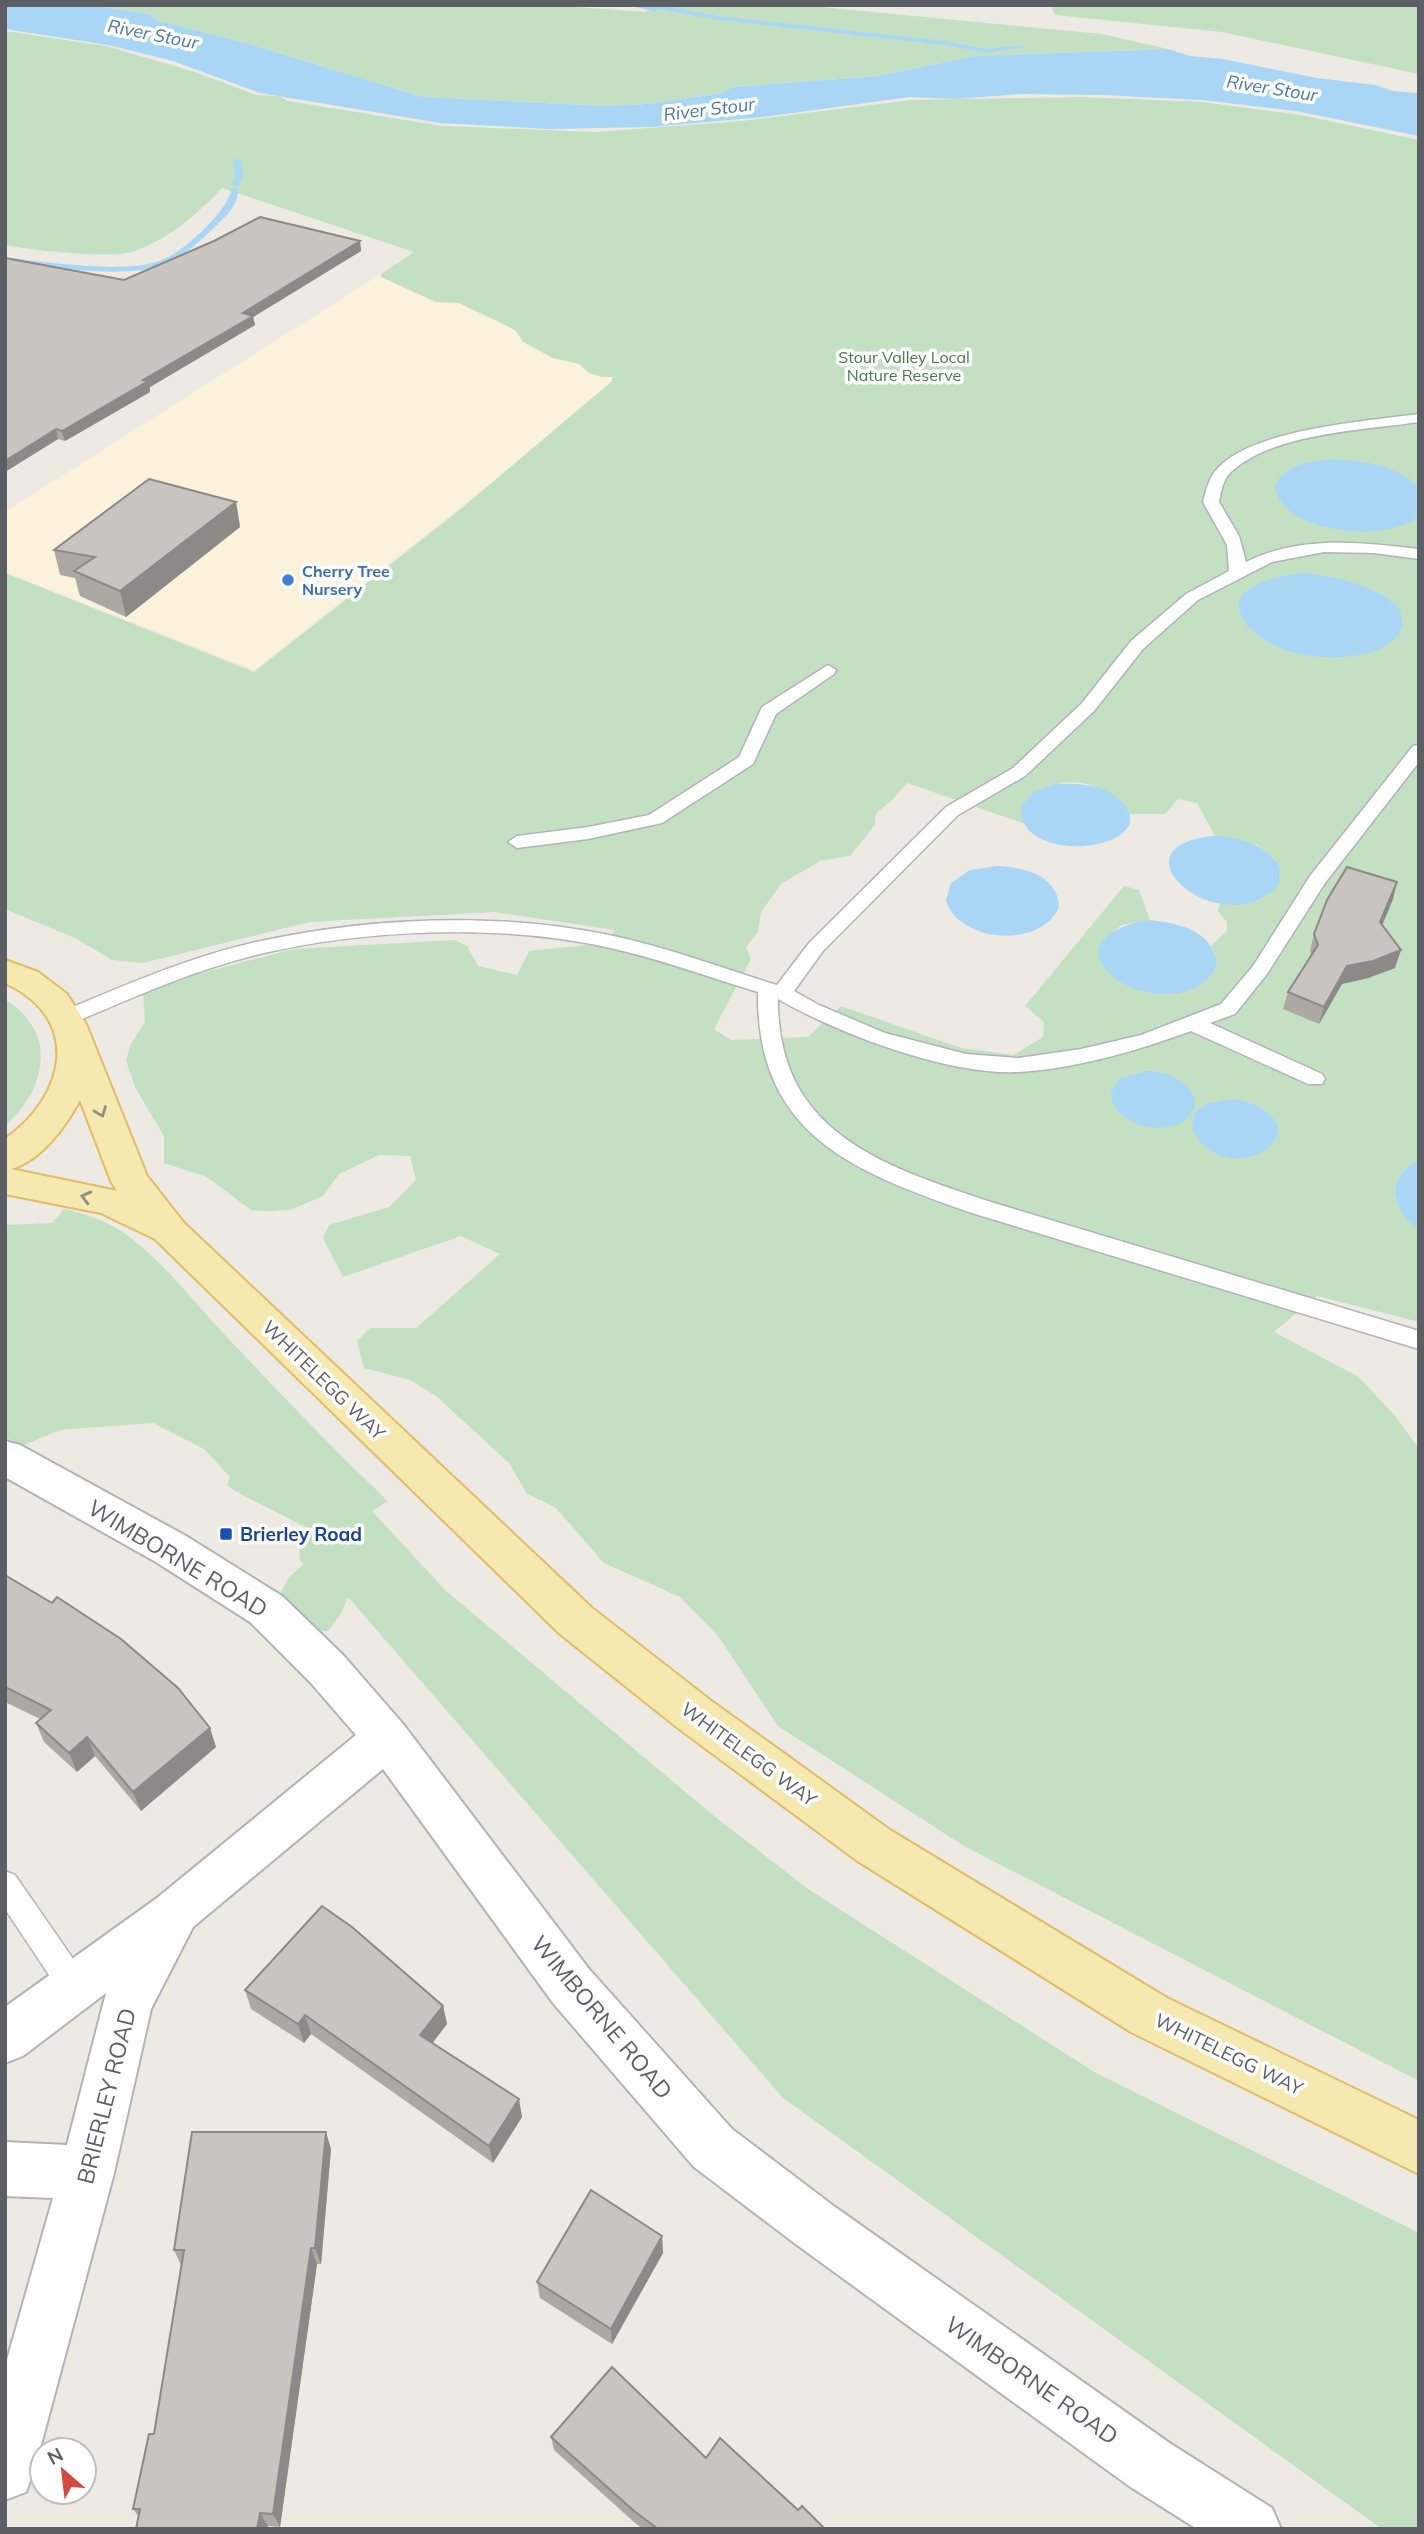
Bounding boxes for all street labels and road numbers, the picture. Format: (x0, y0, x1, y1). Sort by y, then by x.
street label: WHITELEGG WAY (257, 1315, 391, 1445)
street label: WIMBORNE ROAD (83, 1493, 273, 1623)
street label: WHITELEGG WAY (676, 1697, 822, 1812)
street label: WIMBORNE ROAD (525, 1929, 679, 2105)
street label: BRIERLEY ROAD (70, 2005, 142, 2187)
street label: WHITELEGG WAY (1151, 2008, 1307, 2100)
street label: WIMBORNE ROAD (940, 2309, 1124, 2451)

